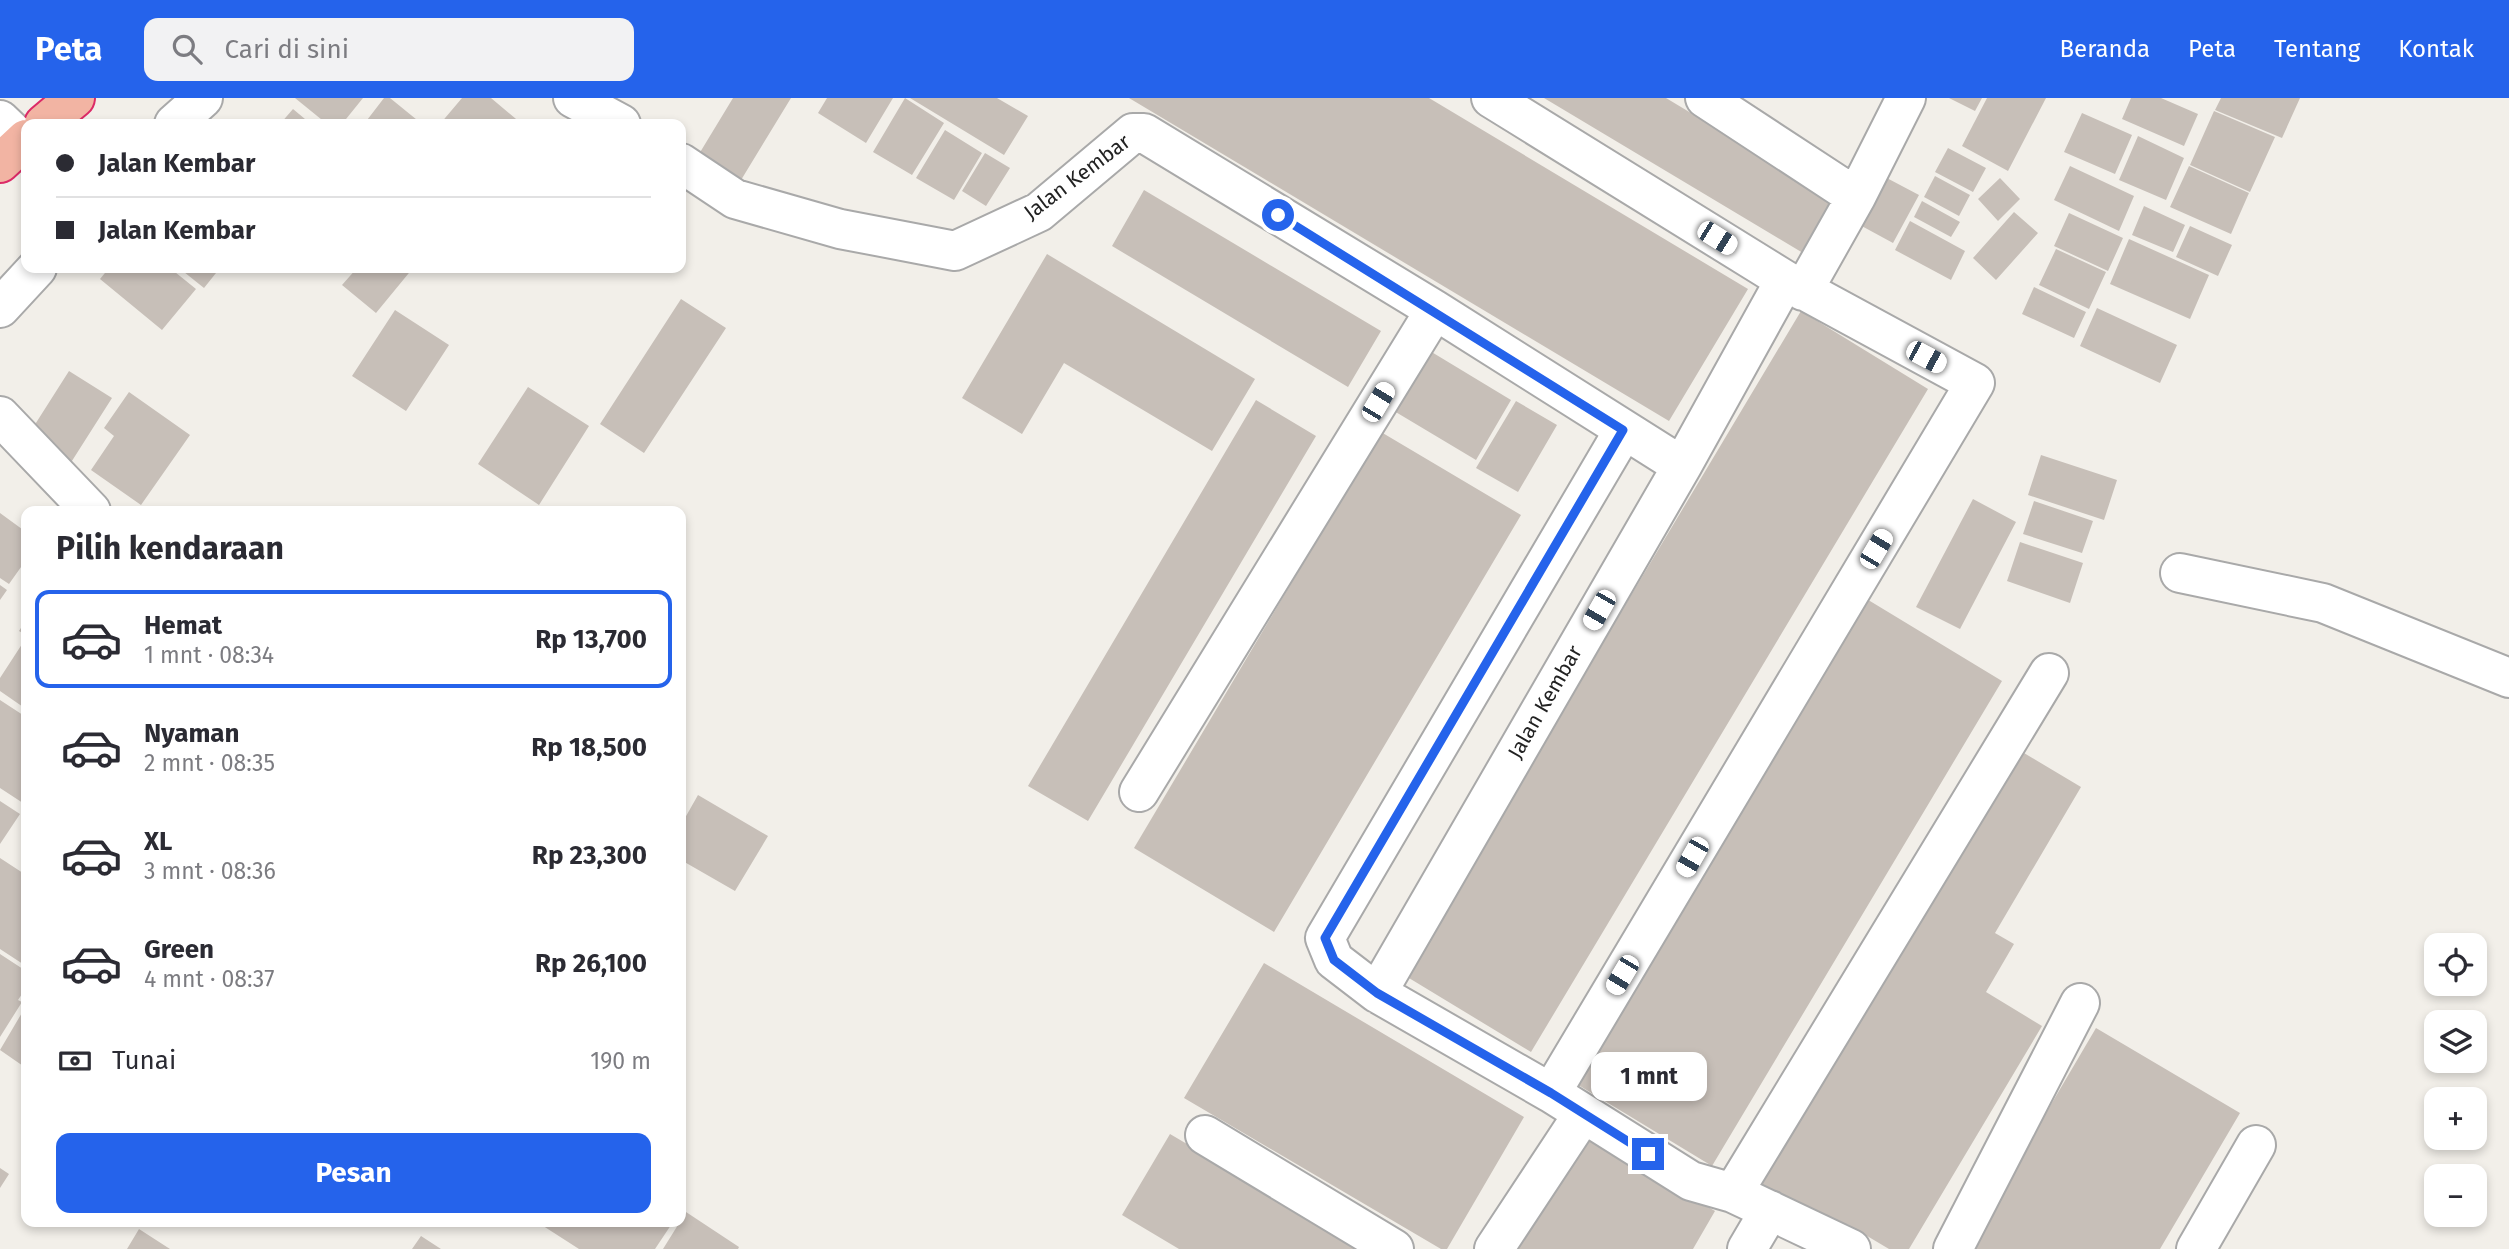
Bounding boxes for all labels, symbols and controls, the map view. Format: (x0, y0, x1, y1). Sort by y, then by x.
search box (144, 18, 634, 81)
text: Peta (35, 29, 102, 69)
icon: search (168, 30, 206, 68)
text: Cari di sini (224, 34, 349, 65)
text: Beranda (2059, 35, 2150, 63)
text: Peta (2188, 35, 2236, 63)
text: Tentang (2274, 35, 2360, 63)
text: Kontak (2398, 35, 2474, 63)
street label: Jalan Kembar (1019, 129, 1135, 225)
text: Jalan Kembar (98, 148, 255, 179)
route start (1262, 199, 1294, 231)
text: Jalan Kembar (98, 215, 255, 246)
car (1694, 218, 1741, 258)
car (1903, 338, 1950, 376)
car (1359, 379, 1398, 425)
car (1857, 526, 1896, 572)
text: Pilih kendaraan (56, 529, 284, 567)
car (1580, 587, 1619, 633)
icon: car (60, 608, 123, 671)
text: Hemat (144, 610, 222, 641)
text: Rp 13,700 (535, 624, 647, 655)
text: 1 mnt · 08:34 (144, 641, 274, 669)
street label: Jalan Kembar (1502, 641, 1588, 763)
icon: car (60, 716, 123, 779)
text: Nyaman (144, 718, 240, 749)
text: Rp 18,500 (531, 732, 647, 763)
text: 2 mnt · 08:35 (144, 749, 275, 777)
icon: car (60, 824, 123, 887)
text: XL (144, 826, 172, 857)
car (1673, 834, 1712, 880)
text: Rp 23,300 (532, 840, 647, 871)
text: 3 mnt · 08:36 (144, 857, 276, 885)
icon: car (60, 932, 123, 995)
map controls (2424, 933, 2487, 1227)
button: locate (2424, 933, 2487, 996)
text: Green (144, 934, 214, 965)
text: Rp 26,100 (535, 948, 647, 979)
car (1603, 952, 1642, 998)
text: 4 mnt · 08:37 (144, 965, 274, 993)
button: layers (2424, 1010, 2487, 1073)
icon: cash (56, 1042, 94, 1080)
text: Tunai (112, 1045, 176, 1076)
text: 190 m (590, 1047, 651, 1075)
callout: 1 mnt (1590, 1052, 1706, 1102)
text: 1 mnt (1620, 1062, 1678, 1090)
button: + (2424, 1087, 2487, 1150)
button: Pesan (56, 1133, 651, 1213)
route end (1632, 1138, 1664, 1170)
button: − (2424, 1164, 2487, 1227)

